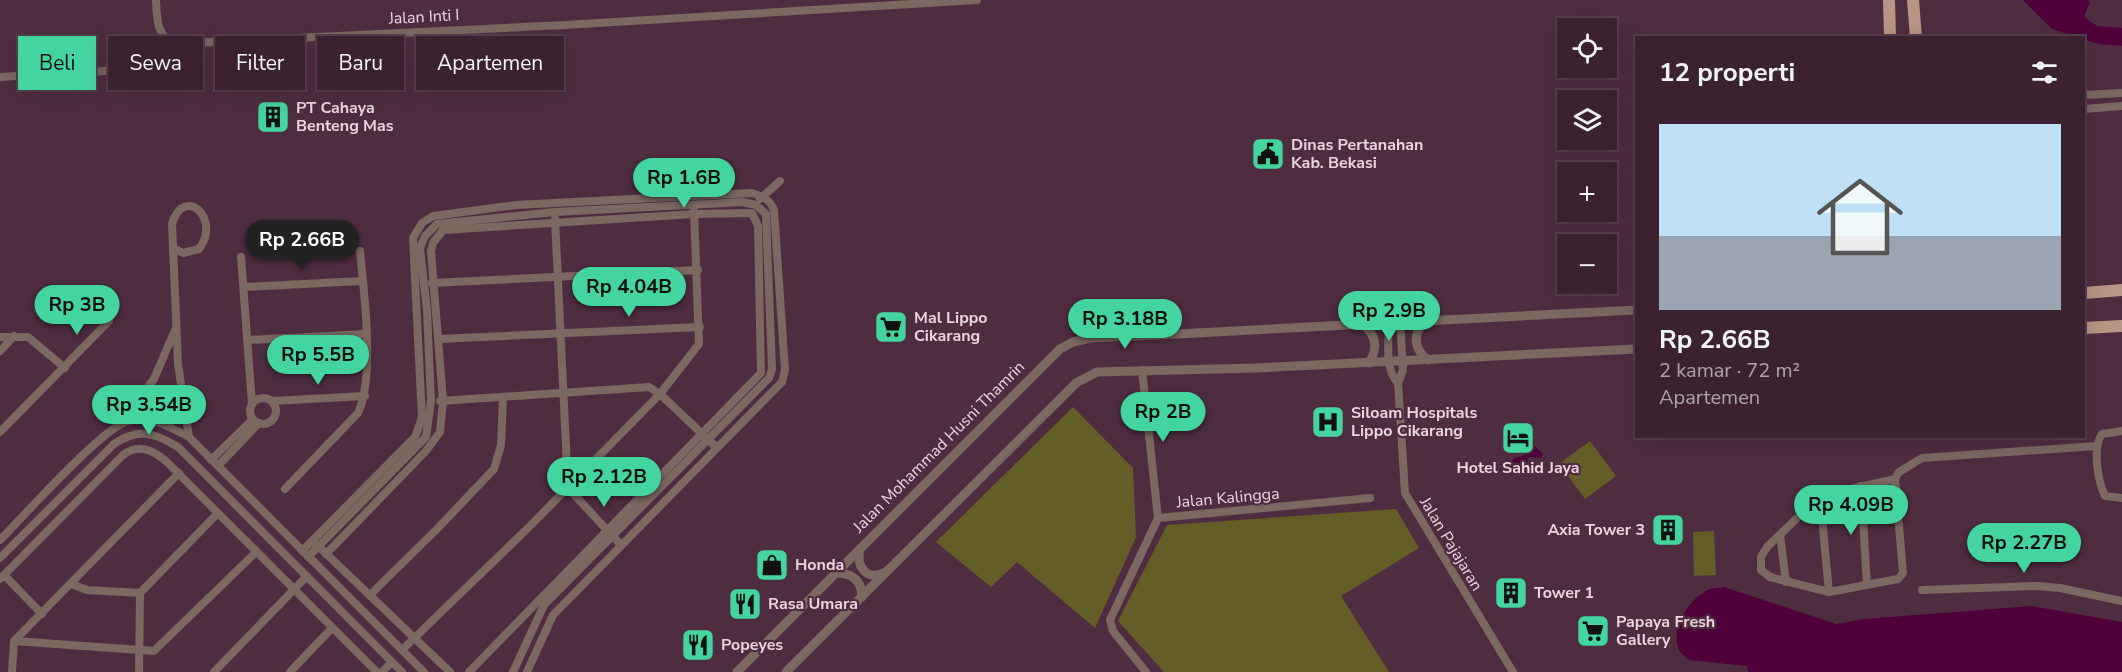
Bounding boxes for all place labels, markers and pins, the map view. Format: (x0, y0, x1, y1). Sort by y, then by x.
place label: PT Cahaya Benteng Mas (296, 97, 394, 137)
building icon: PT Cahaya Benteng Mas (255, 99, 291, 135)
place label: Dinas Pertanahan Kab. Bekasi (1291, 134, 1423, 174)
public building icon: Dinas Pertanahan Kab. Bekasi (1250, 136, 1286, 172)
pin: Rp 1.6B (629, 158, 739, 209)
pin: Rp 2.66B (240, 220, 364, 271)
pin: Rp 4.04B (567, 267, 691, 318)
pin: Rp 3B (35, 285, 119, 336)
pin: Rp 2.9B (1334, 291, 1444, 342)
pin: Rp 3.18B (1063, 299, 1187, 350)
place label: Mal Lippo Cikarang (914, 307, 988, 347)
supermarket icon: Mal Lippo Cikarang (873, 309, 909, 345)
pin: Rp 5.5B (263, 335, 373, 386)
pin: Rp 3.54B (87, 385, 211, 436)
pin: Rp 2B (1121, 392, 1205, 443)
place label: Siloam Hospitals Lippo Cikarang (1351, 402, 1478, 442)
hospital icon: Siloam Hospitals Lippo Cikarang (1310, 404, 1346, 440)
hotel icon: Hotel Sahid Jaya (1500, 420, 1536, 456)
pin: Rp 2.12B (542, 457, 666, 508)
place label: Hotel Sahid Jaya (1456, 457, 1580, 479)
pin: Rp 4.09B (1789, 485, 1913, 536)
building icon: Axia Tower 3 (1650, 512, 1686, 548)
place label: Axia Tower 3 (1547, 519, 1645, 541)
pin: Rp 2.27B (1962, 523, 2086, 574)
shop icon: Honda (754, 547, 790, 583)
place label: Honda (795, 554, 844, 576)
building icon: Tower 1 (1493, 575, 1529, 611)
place label: Tower 1 (1534, 582, 1594, 604)
restaurant icon: Rasa Umara (727, 586, 763, 622)
place label: Rasa Umara (768, 593, 858, 615)
place label: Papaya Fresh Gallery (1616, 611, 1715, 651)
supermarket icon: Papaya Fresh Gallery (1575, 613, 1611, 649)
restaurant icon: Popeyes (680, 627, 716, 663)
place label: Popeyes (721, 634, 783, 656)

